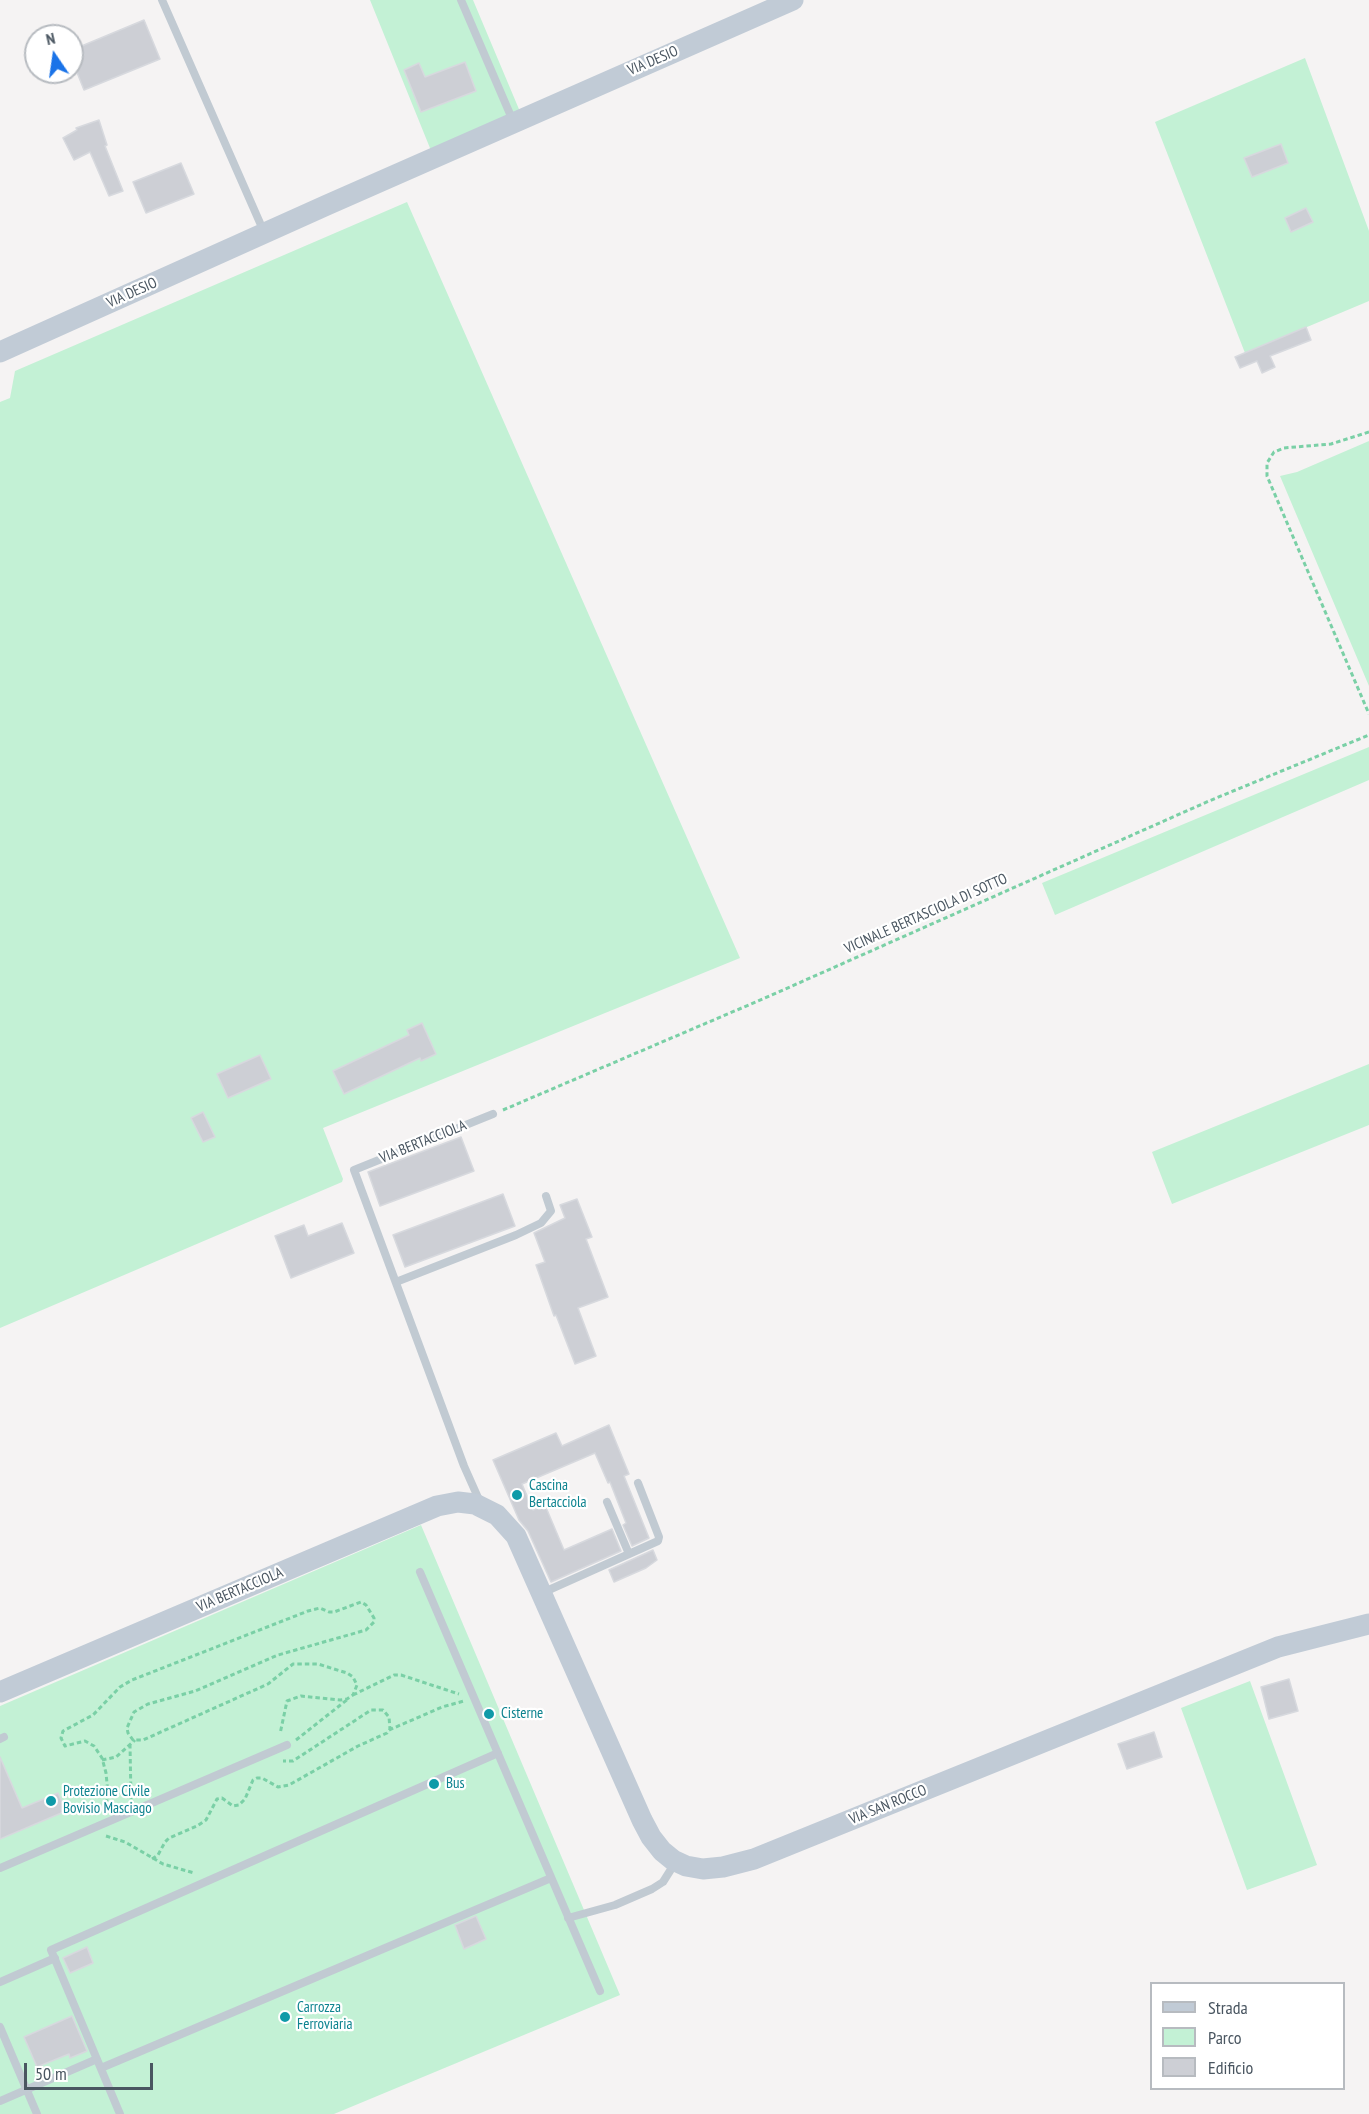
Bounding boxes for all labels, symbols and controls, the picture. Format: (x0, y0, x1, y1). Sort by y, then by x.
north arrow (24, 24, 84, 84)
text: N (44, 28, 57, 49)
street label: VIA DESIO (625, 42, 681, 80)
street label: VIA DESIO (104, 274, 160, 312)
street label: VICINALE BERTASCIOLA DI SOTTO (842, 870, 1010, 958)
street label: VIA BERTACCIOLA (377, 1116, 469, 1168)
place label: Cascina Bertacciola (529, 1477, 587, 1512)
marker: Cascina Bertacciola (510, 1488, 524, 1502)
street label: VIA BERTACCIOLA (194, 1564, 286, 1616)
place label: Cisterne (501, 1705, 543, 1723)
marker: Cisterne (482, 1707, 496, 1721)
place label: Bus (446, 1775, 465, 1793)
marker: Bus (427, 1777, 441, 1791)
street label: VIA SAN ROCCO (847, 1781, 929, 1829)
place label: Protezione Civile Bovisio Masciago (63, 1783, 152, 1818)
marker: Protezione Civile Bovisio Masciago (44, 1794, 58, 1808)
legend (1150, 1982, 1345, 2090)
text: Strada (1208, 1996, 1248, 2019)
place label: Carrozza Ferroviaria (297, 1999, 352, 2034)
marker: Carrozza Ferroviaria (278, 2010, 292, 2024)
text: Parco (1208, 2026, 1242, 2049)
scale bar (27, 2051, 156, 2089)
text: Edificio (1208, 2056, 1253, 2079)
text: 50 m (35, 2062, 67, 2085)

